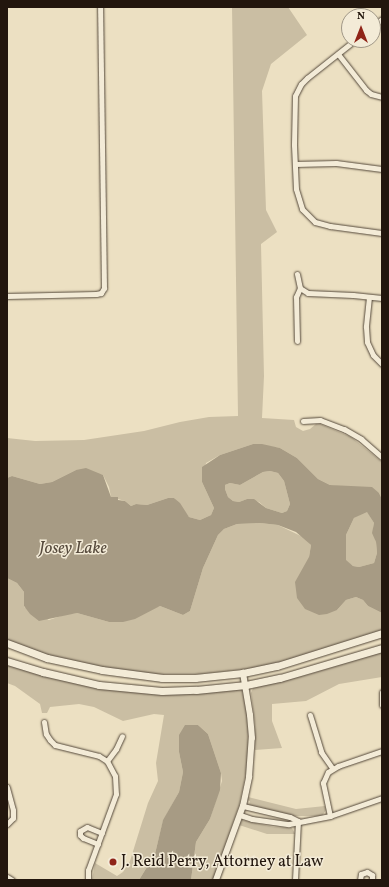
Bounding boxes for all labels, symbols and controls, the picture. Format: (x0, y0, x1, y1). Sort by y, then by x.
north arrow (341, 8, 381, 48)
text: N (357, 9, 365, 24)
water label: Josey Lake (39, 539, 107, 559)
place label: J. Reid Perry, Attorney at Law (121, 852, 324, 872)
marker: J. Reid Perry, Attorney at Law (108, 857, 118, 867)

